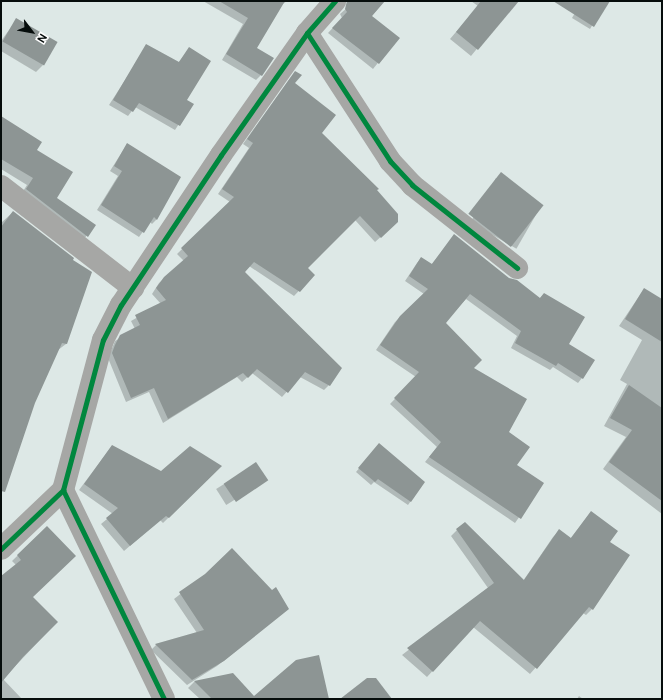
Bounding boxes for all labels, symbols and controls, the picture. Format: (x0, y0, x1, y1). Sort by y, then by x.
north arrow (12, 12, 52, 52)
text: N (34, 31, 50, 45)

